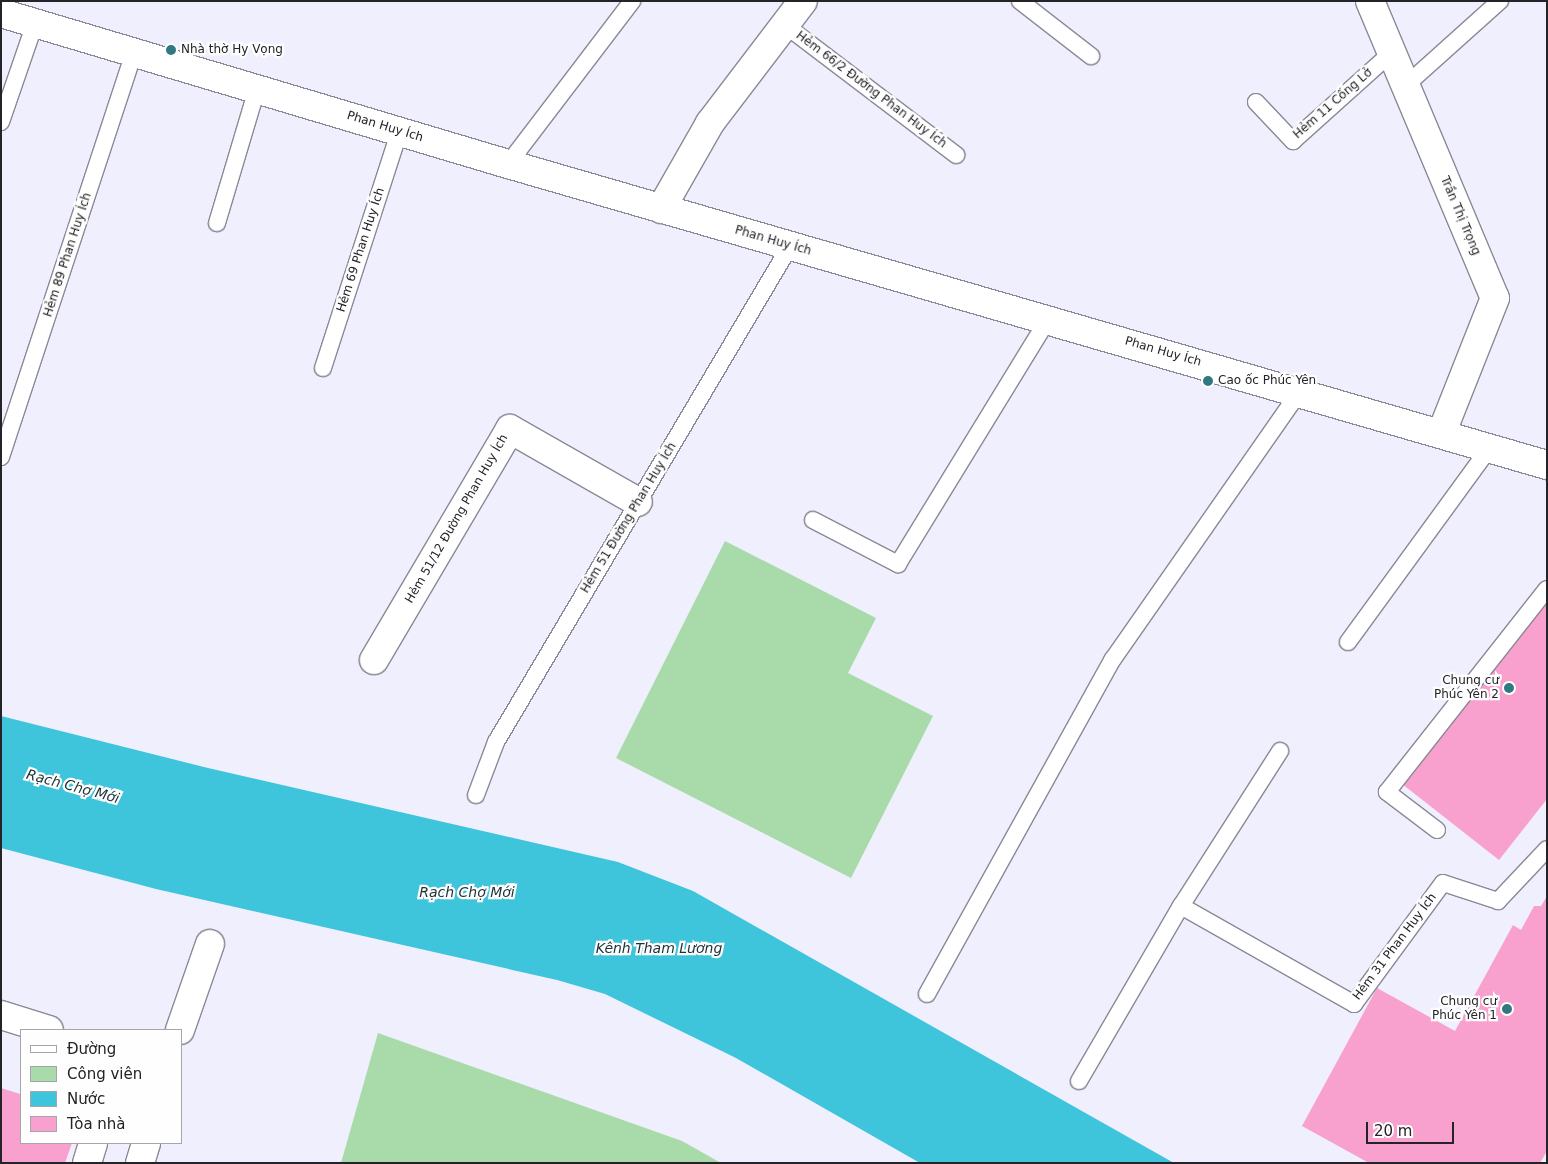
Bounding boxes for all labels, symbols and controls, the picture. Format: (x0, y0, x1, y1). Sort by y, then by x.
street label: Hẻm 66/2 Đường Phan Huy Ích (793, 29, 949, 151)
place label: Nhà thờ Hy Vọng (181, 43, 283, 57)
marker: Nhà thờ Hy Vọng (165, 44, 177, 56)
street label: Hẻm 11 Cống Lở (1291, 66, 1375, 142)
street label: Phan Huy Ích (345, 109, 425, 145)
street label: Trần Thị Trọng (1437, 174, 1483, 258)
street label: Hẻm 69 Phan Huy Ích (334, 186, 388, 314)
street label: Hẻm 89 Phan Huy Ích (41, 191, 95, 319)
street label: Phan Huy Ích (733, 223, 813, 259)
street label: Phan Huy Ích (1123, 334, 1203, 370)
place label: Cao ốc Phúc Yên (1218, 374, 1316, 388)
marker: Cao ốc Phúc Yên (1202, 375, 1214, 387)
street label: Hẻm 51/12 Đường Phan Huy Ích (403, 432, 511, 606)
street label: Hẻm 51 Đường Phan Huy Ích (578, 440, 680, 596)
place label: Chung cư Phúc Yên 2 (1434, 674, 1499, 702)
marker: Chung cư Phúc Yên 2 (1503, 682, 1515, 694)
water label: Rạch Chợ Mới (25, 766, 121, 806)
water label: Rạch Chợ Mới (419, 884, 515, 900)
street label: Hẻm 31 Phan Huy Ích (1350, 891, 1440, 1003)
water label: Kênh Tham Lương (596, 940, 722, 956)
place label: Chung cư Phúc Yên 1 (1432, 995, 1497, 1023)
marker: Chung cư Phúc Yên 1 (1501, 1003, 1513, 1015)
legend (20, 1029, 182, 1144)
text: Đường (67, 1040, 116, 1058)
text: Công viên (67, 1065, 142, 1083)
text: Nước (67, 1090, 105, 1108)
scale bar (1368, 1112, 1456, 1144)
text: Tòa nhà (67, 1115, 126, 1133)
text: 20 m (1374, 1122, 1412, 1140)

